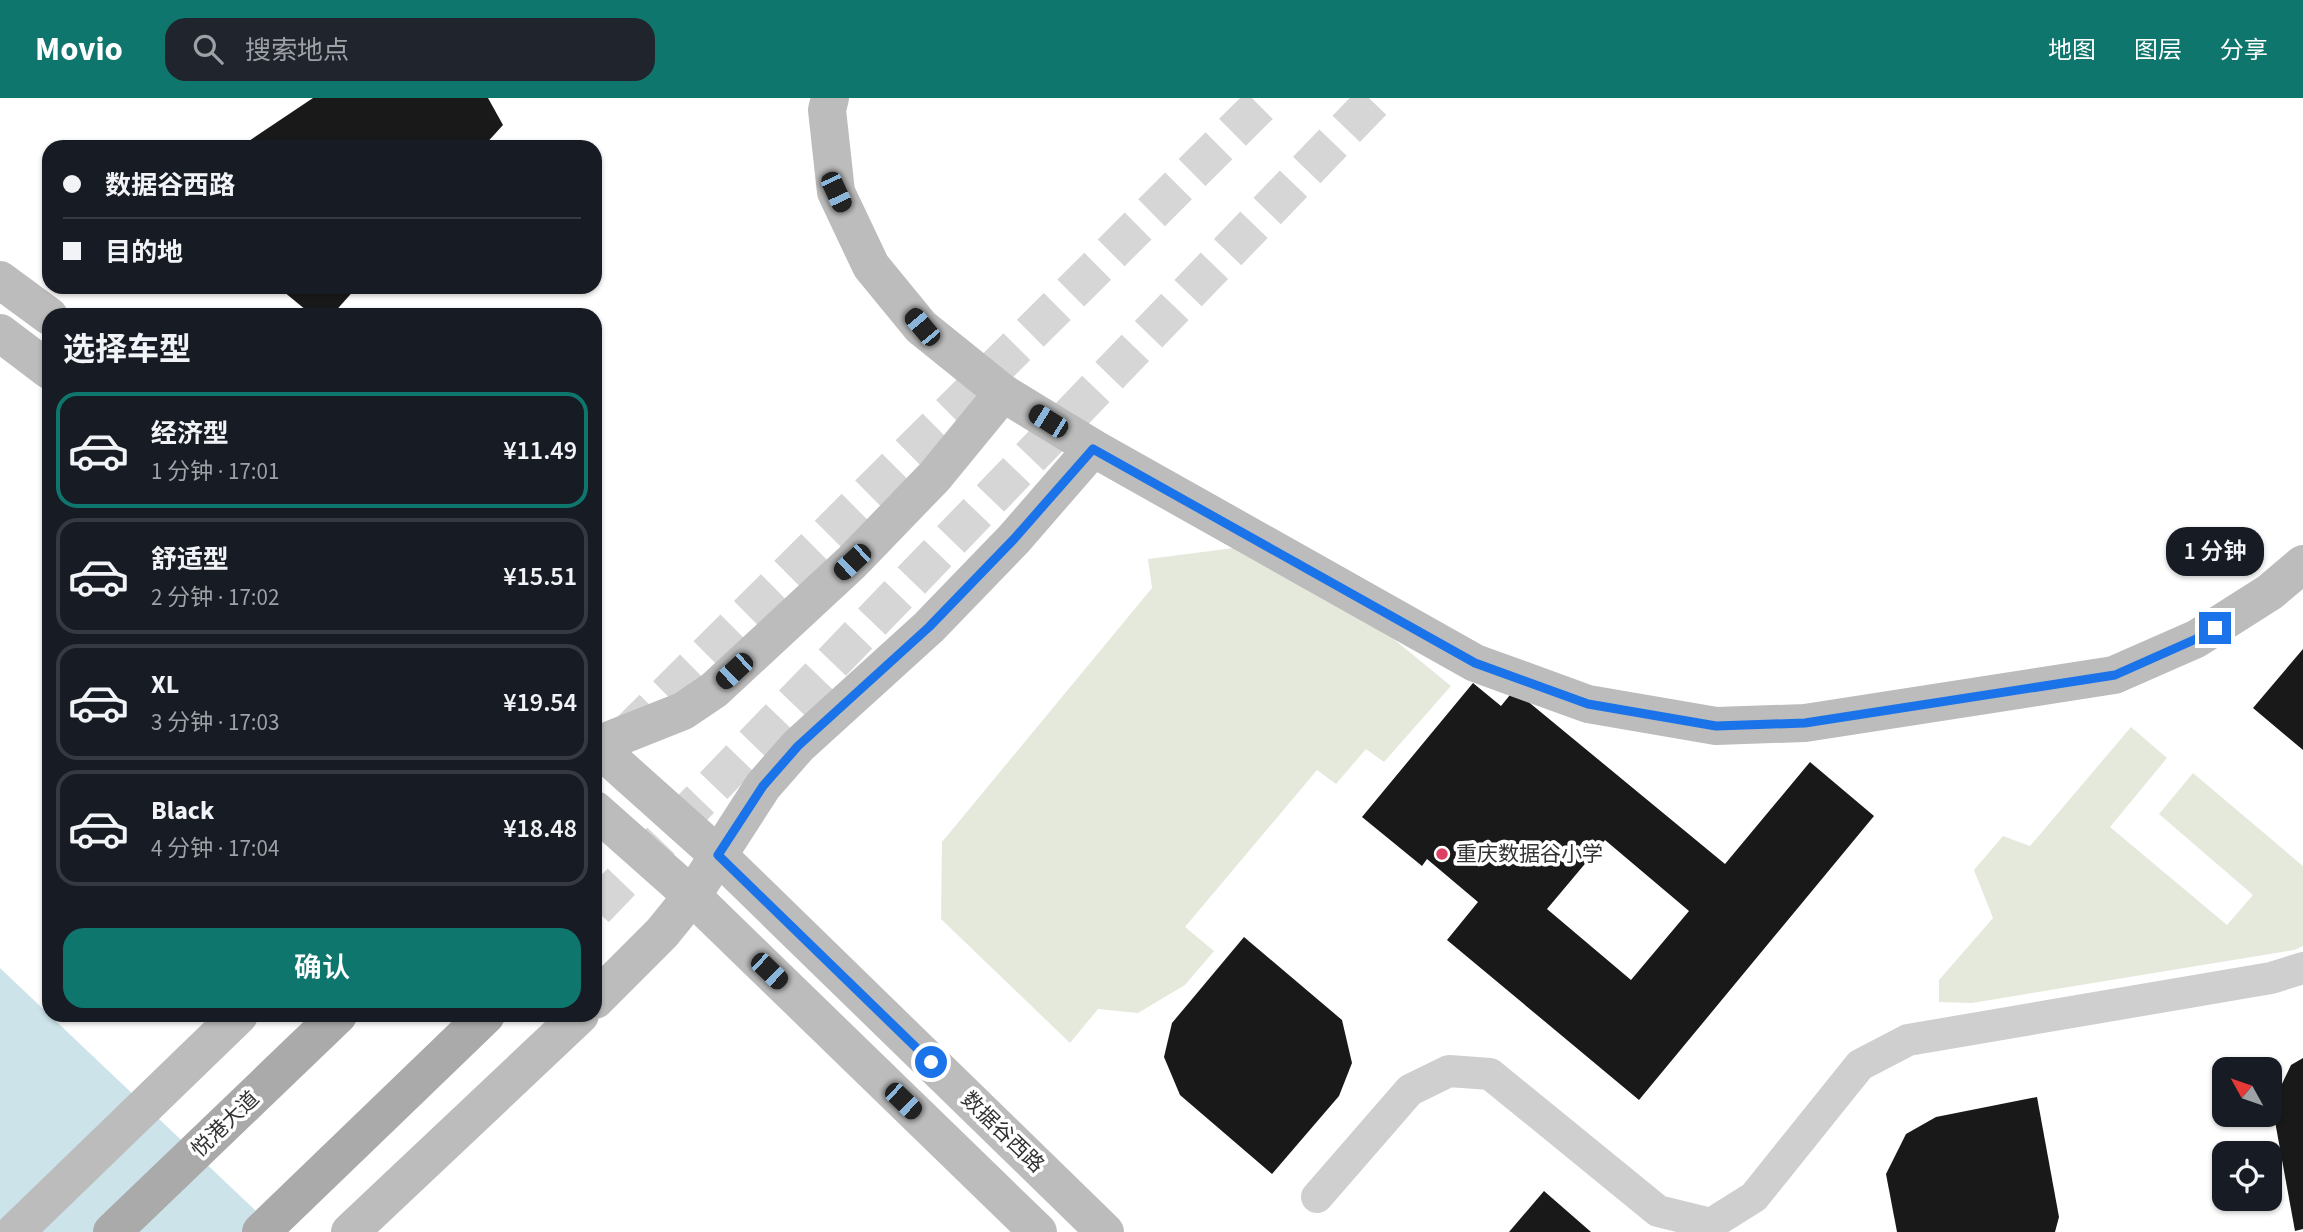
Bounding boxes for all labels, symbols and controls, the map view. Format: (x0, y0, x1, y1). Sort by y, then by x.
search box (165, 18, 655, 81)
text: Movio (35, 26, 123, 73)
icon: search (189, 30, 227, 68)
text: 搜索地点 (245, 32, 349, 69)
text: 地图 (2048, 33, 2096, 68)
text: 图层 (2134, 33, 2182, 68)
text: 分享 (2220, 33, 2268, 68)
text: 数据谷西路 (105, 167, 235, 204)
car (818, 169, 855, 215)
text: 目的地 (105, 234, 183, 271)
car (901, 304, 944, 350)
text: 选择车型 (63, 327, 191, 373)
car (1025, 401, 1072, 441)
text: 经济型 (151, 415, 229, 452)
icon: car (67, 419, 130, 482)
text: ¥11.49 (503, 432, 577, 469)
text: 1 分钟 · 17:01 (151, 455, 279, 488)
callout: 1 分钟 (2166, 526, 2264, 575)
text: 1 分钟 (2184, 535, 2246, 568)
car (830, 540, 875, 584)
text: 舒适型 (151, 541, 229, 578)
icon: car (67, 545, 130, 608)
text: ¥15.51 (503, 558, 577, 595)
text: 2 分钟 · 17:02 (151, 581, 279, 614)
route end (2199, 612, 2231, 644)
car (712, 649, 757, 693)
text: XL (151, 666, 179, 703)
icon: car (67, 671, 130, 734)
text: ¥19.54 (503, 684, 577, 721)
text: 3 分钟 · 17:03 (151, 706, 279, 739)
text: Black (151, 792, 214, 829)
icon: car (67, 797, 130, 860)
text: ¥18.48 (503, 810, 577, 847)
text: 4 分钟 · 17:04 (151, 832, 279, 865)
place label: 重庆数据谷小学 (1456, 839, 1603, 869)
marker: 重庆数据谷小学 (1434, 846, 1450, 862)
button: 确认 (63, 928, 581, 1008)
car (747, 949, 792, 993)
route start (915, 1046, 947, 1078)
north arrow (2212, 1057, 2282, 1127)
map controls (2212, 1057, 2282, 1211)
car (881, 1079, 926, 1123)
street label: 悦港大道 (184, 1084, 266, 1164)
street label: 数据谷西路 (955, 1085, 1051, 1179)
button: locate (2212, 1141, 2282, 1211)

